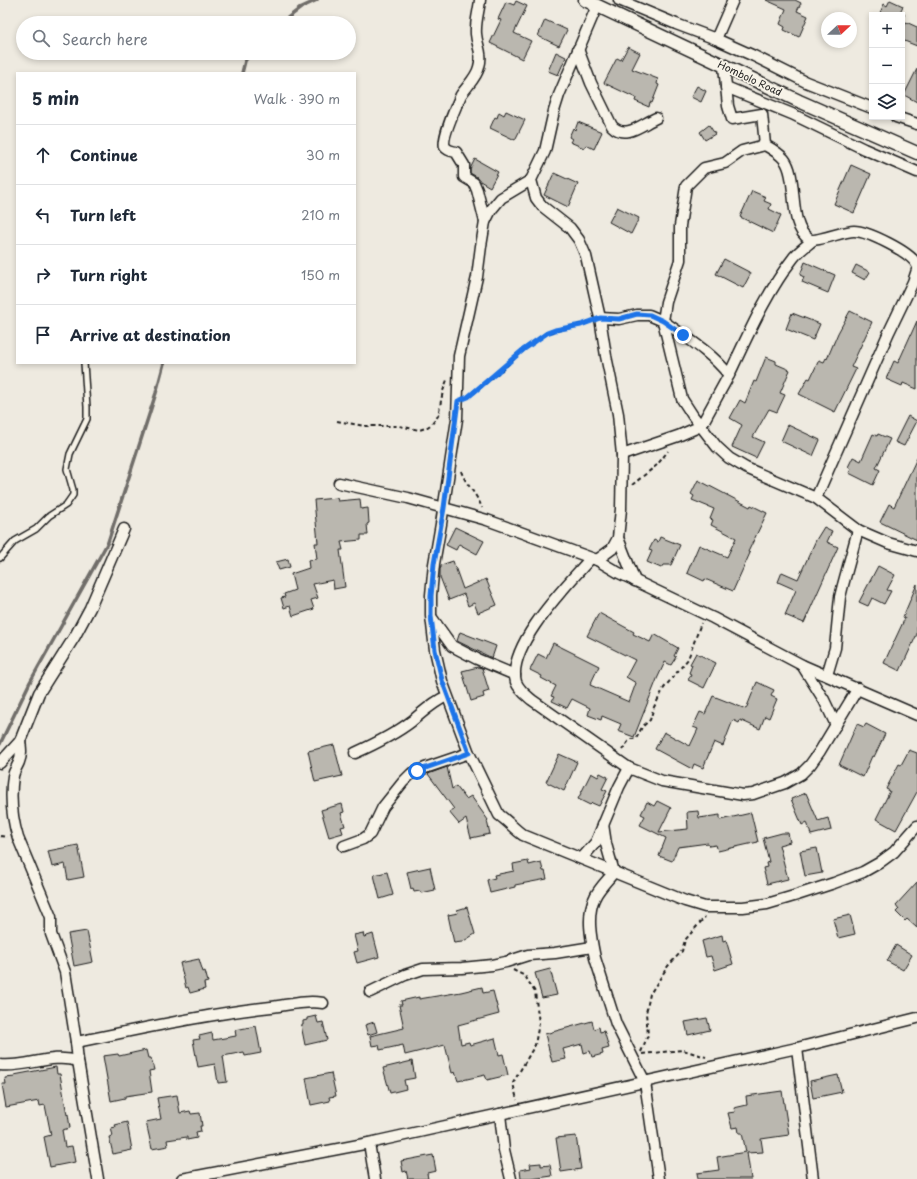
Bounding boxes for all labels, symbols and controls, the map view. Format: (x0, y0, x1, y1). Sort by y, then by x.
north arrow (821, 12, 857, 48)
map controls (869, 12, 905, 120)
button: + (869, 12, 905, 48)
search box (16, 16, 356, 60)
icon: search (30, 27, 52, 49)
text: Search here (62, 27, 148, 50)
button: − (869, 48, 905, 84)
street label: Hombolo Road (715, 56, 785, 99)
button: layers (869, 84, 905, 120)
text: 5 min (32, 85, 79, 111)
text: Walk · 390 m (254, 89, 340, 108)
text: Continue (70, 143, 138, 166)
icon: ahead (32, 144, 54, 166)
text: 30 m (306, 145, 340, 164)
text: Turn left (70, 203, 136, 226)
icon: left (32, 204, 54, 226)
text: 210 m (301, 205, 340, 224)
text: Turn right (70, 263, 147, 286)
icon: right (32, 264, 54, 286)
text: 150 m (301, 265, 340, 284)
text: Arrive at destination (70, 323, 231, 346)
icon: arrive (32, 324, 54, 346)
route end (674, 326, 692, 344)
route start (408, 762, 426, 780)

